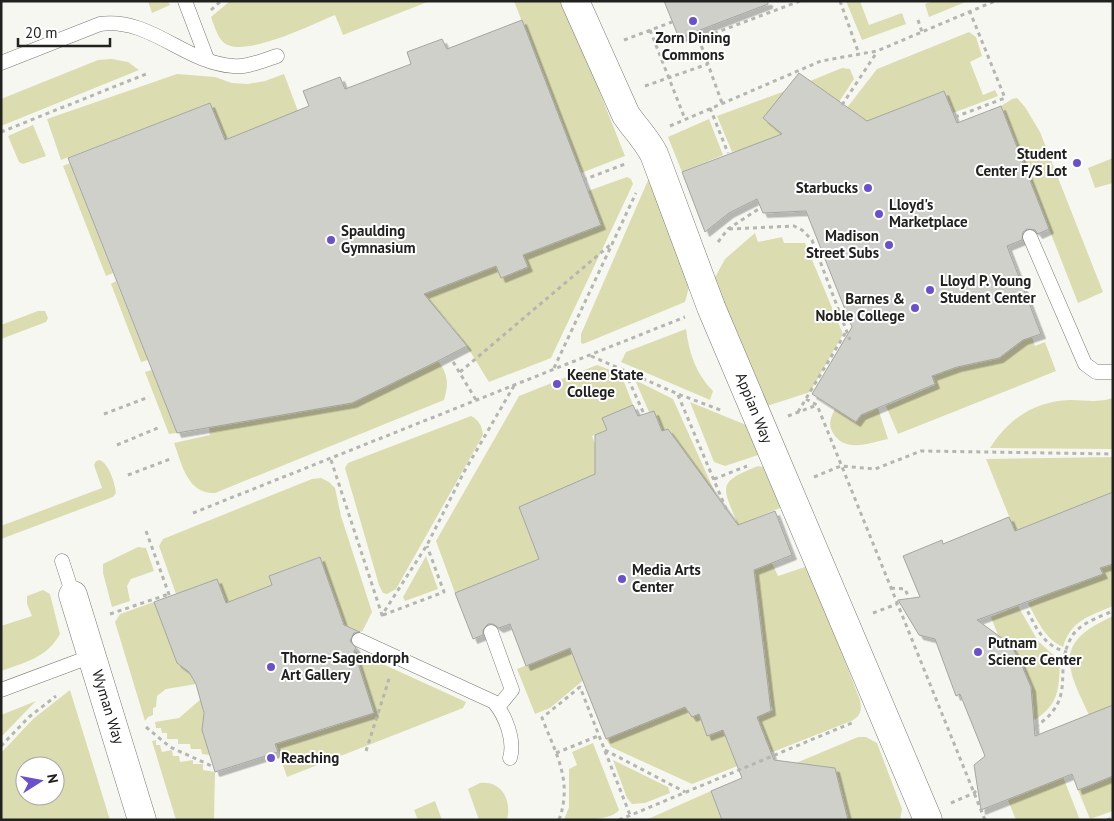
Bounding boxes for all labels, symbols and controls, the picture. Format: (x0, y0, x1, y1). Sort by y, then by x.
scale bar (18, 15, 110, 47)
marker: Zorn Dining Commons (687, 15, 699, 27)
text: 20 m (25, 23, 58, 42)
place label: Zorn Dining Commons (656, 28, 730, 64)
place label: Student Center F/S Lot (976, 144, 1068, 180)
marker: Student Center F/S Lot (1071, 157, 1083, 169)
place label: Starbucks (796, 178, 858, 197)
marker: Starbucks (862, 182, 874, 194)
place label: Lloyd's Marketplace (889, 195, 968, 231)
marker: Lloyd's Marketplace (873, 208, 885, 220)
place label: Spaulding Gymnasium (341, 221, 416, 257)
place label: Madison Street Subs (806, 226, 879, 262)
marker: Spaulding Gymnasium (325, 234, 337, 246)
marker: Madison Street Subs (883, 239, 895, 251)
place label: Lloyd P. Young Student Center (940, 271, 1036, 307)
marker: Lloyd P. Young Student Center (924, 284, 936, 296)
place label: Barnes & Noble College (815, 289, 905, 325)
marker: Barnes & Noble College (909, 302, 921, 314)
place label: Keene State College (567, 365, 644, 401)
street label: Appian Way (732, 370, 777, 446)
marker: Keene State College (551, 378, 563, 390)
place label: Media Arts Center (632, 560, 701, 596)
marker: Media Arts Center (616, 573, 628, 585)
place label: Putnam Science Center (988, 633, 1082, 669)
marker: Putnam Science Center (972, 646, 984, 658)
place label: Thorne-Sagendorph Art Gallery (281, 648, 409, 684)
marker: Thorne-Sagendorph Art Gallery (265, 661, 277, 673)
street label: Wyman Way (88, 667, 129, 746)
place label: Reaching (281, 748, 339, 767)
marker: Reaching (265, 752, 277, 764)
north arrow (15, 756, 65, 806)
text: N (43, 772, 62, 785)

